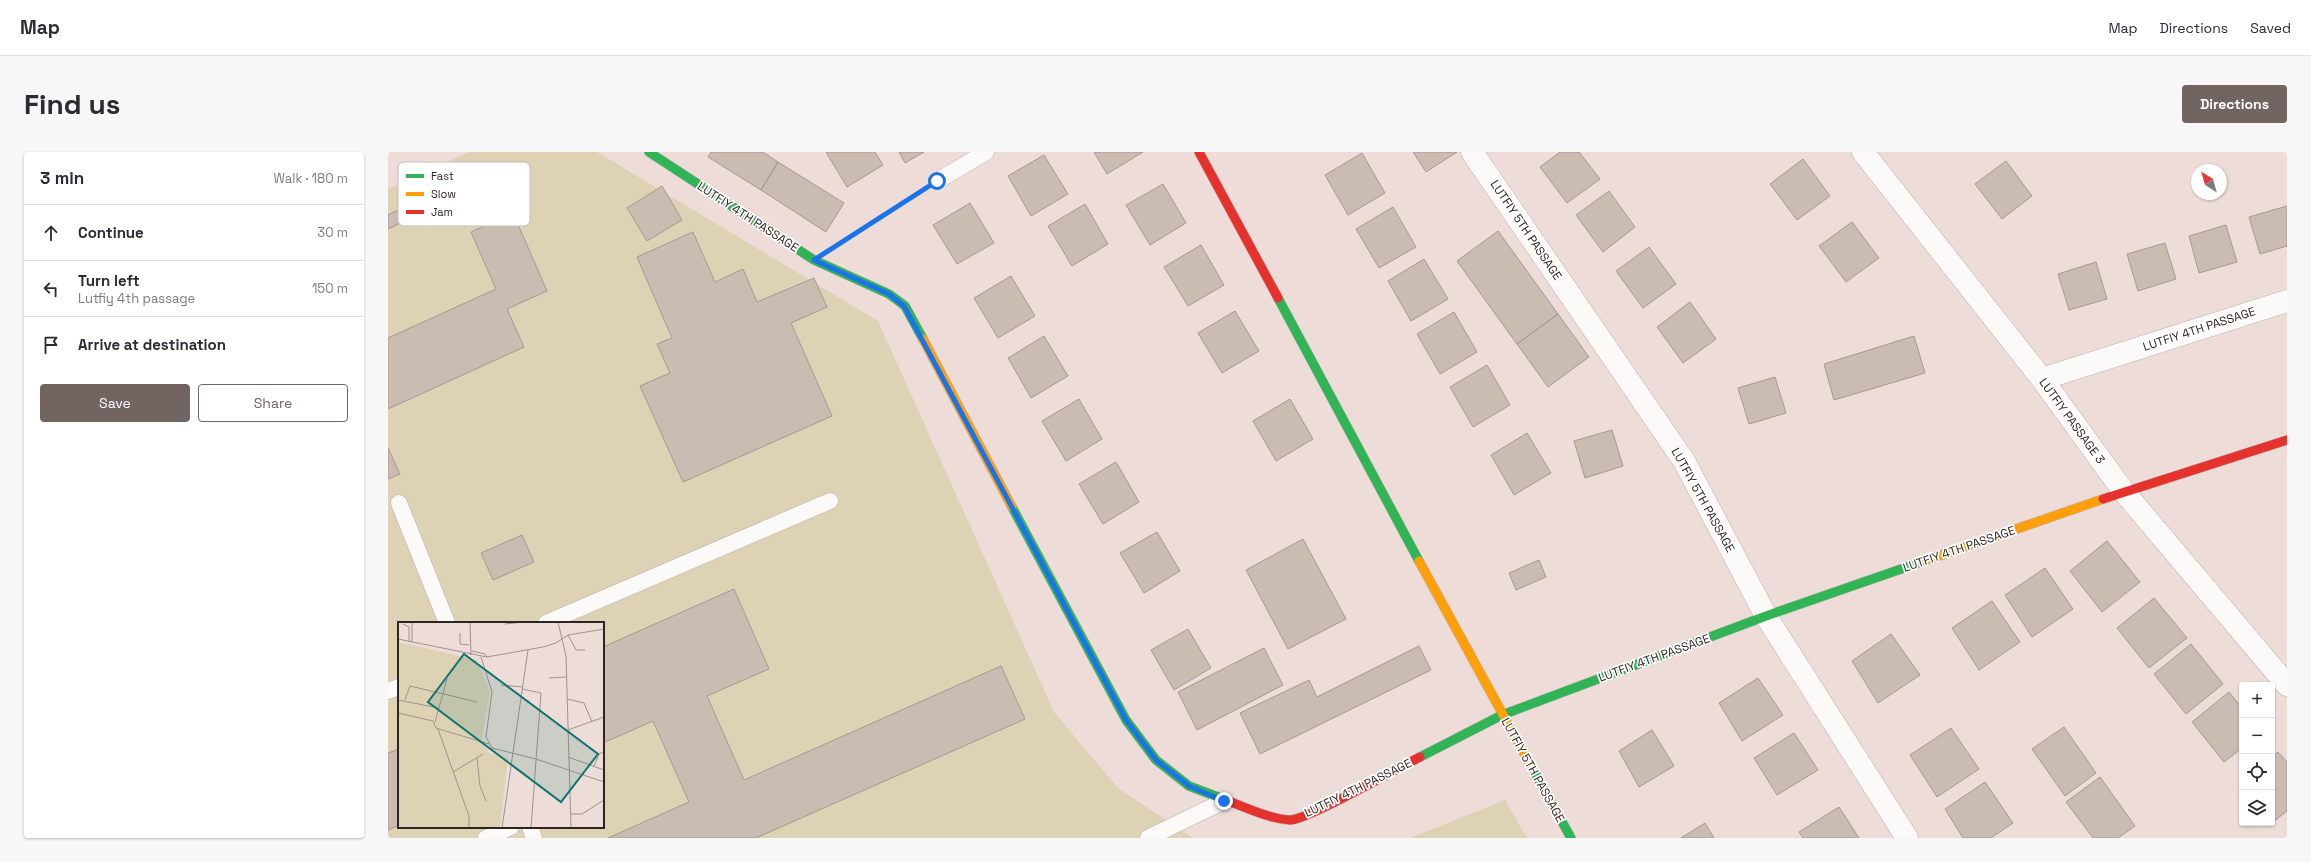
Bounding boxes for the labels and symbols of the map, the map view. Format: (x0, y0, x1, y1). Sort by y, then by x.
legend (398, 162, 530, 226)
north arrow (2191, 164, 2227, 200)
text: Fast (431, 169, 454, 183)
route start (928, 172, 946, 190)
street label: LUTFIY 5TH PASSAGE (1487, 177, 1566, 283)
street label: LUTFIY 4TH PASSAGE (694, 178, 802, 256)
text: Slow (431, 187, 456, 201)
text: Jam (431, 205, 453, 219)
street label: LUTFIY 4TH PASSAGE (2141, 303, 2258, 355)
street label: LUTFIY PASSAGE 3 (2035, 375, 2109, 467)
street label: LUTFIY 5TH PASSAGE (1668, 445, 1739, 555)
street label: LUTFIY 4TH PASSAGE (1901, 522, 2017, 576)
inset map (398, 622, 604, 828)
street label: LUTFIY 4TH PASSAGE (1596, 630, 1712, 686)
street label: LUTFIY 5TH PASSAGE (1498, 715, 1569, 825)
street label: LUTFIY 4TH PASSAGE (1302, 755, 1415, 821)
route end (1215, 792, 1233, 810)

